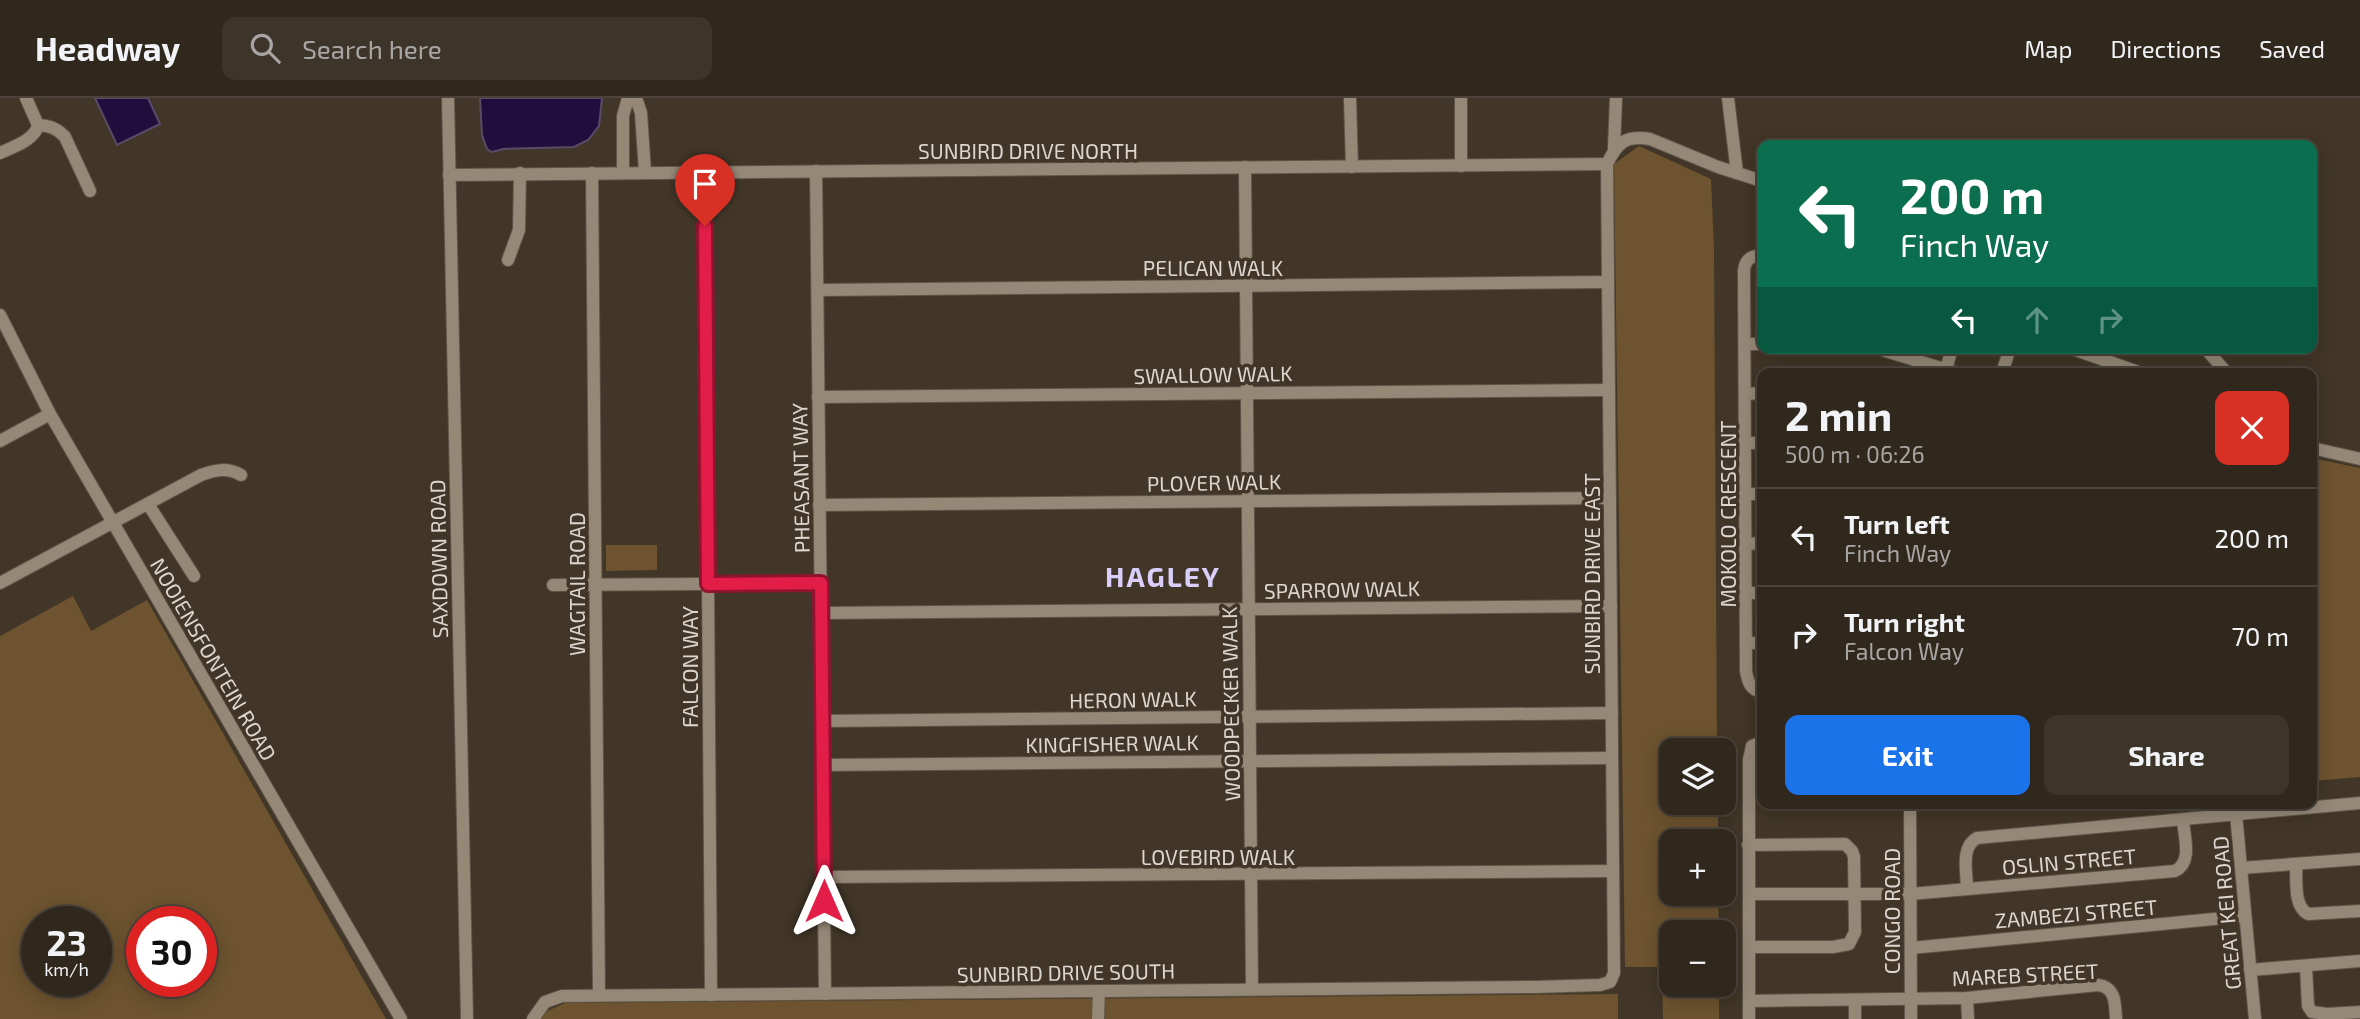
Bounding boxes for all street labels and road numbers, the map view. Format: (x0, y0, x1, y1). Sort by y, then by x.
street label: SUNBIRD DRIVE NORTH (918, 138, 1138, 163)
street label: PELICAN WALK (1143, 255, 1284, 280)
street label: SWALLOW WALK (1133, 360, 1293, 388)
street label: PHEASANT WAY (786, 403, 814, 553)
street label: MOKOLO CRESCENT (1715, 421, 1740, 607)
street label: PLOVER WALK (1147, 468, 1282, 496)
street label: SUNBIRD DRIVE EAST (1579, 473, 1604, 675)
street label: SAXDOWN ROAD (424, 479, 452, 639)
street label: WAGTAIL ROAD (564, 512, 589, 656)
street label: NOOIENSFONTEIN ROAD (146, 553, 282, 765)
street label: SPARROW WALK (1264, 575, 1421, 603)
street label: FALCON WAY (677, 606, 702, 728)
street label: WOODPECKER WALK (1216, 606, 1244, 802)
street label: HERON WALK (1069, 685, 1198, 713)
street label: KINGFISHER WALK (1025, 729, 1199, 757)
street label: GREAT KEI ROAD (2207, 835, 2245, 991)
street label: OSLIN STREET (2001, 843, 2137, 879)
street label: LOVEBIRD WALK (1141, 844, 1296, 869)
street label: CONGO ROAD (1879, 848, 1904, 974)
street label: ZAMBEZI STREET (1994, 893, 2158, 933)
street label: SUNBIRD DRIVE SOUTH (957, 958, 1175, 986)
street label: MAREB STREET (1951, 958, 2099, 990)

